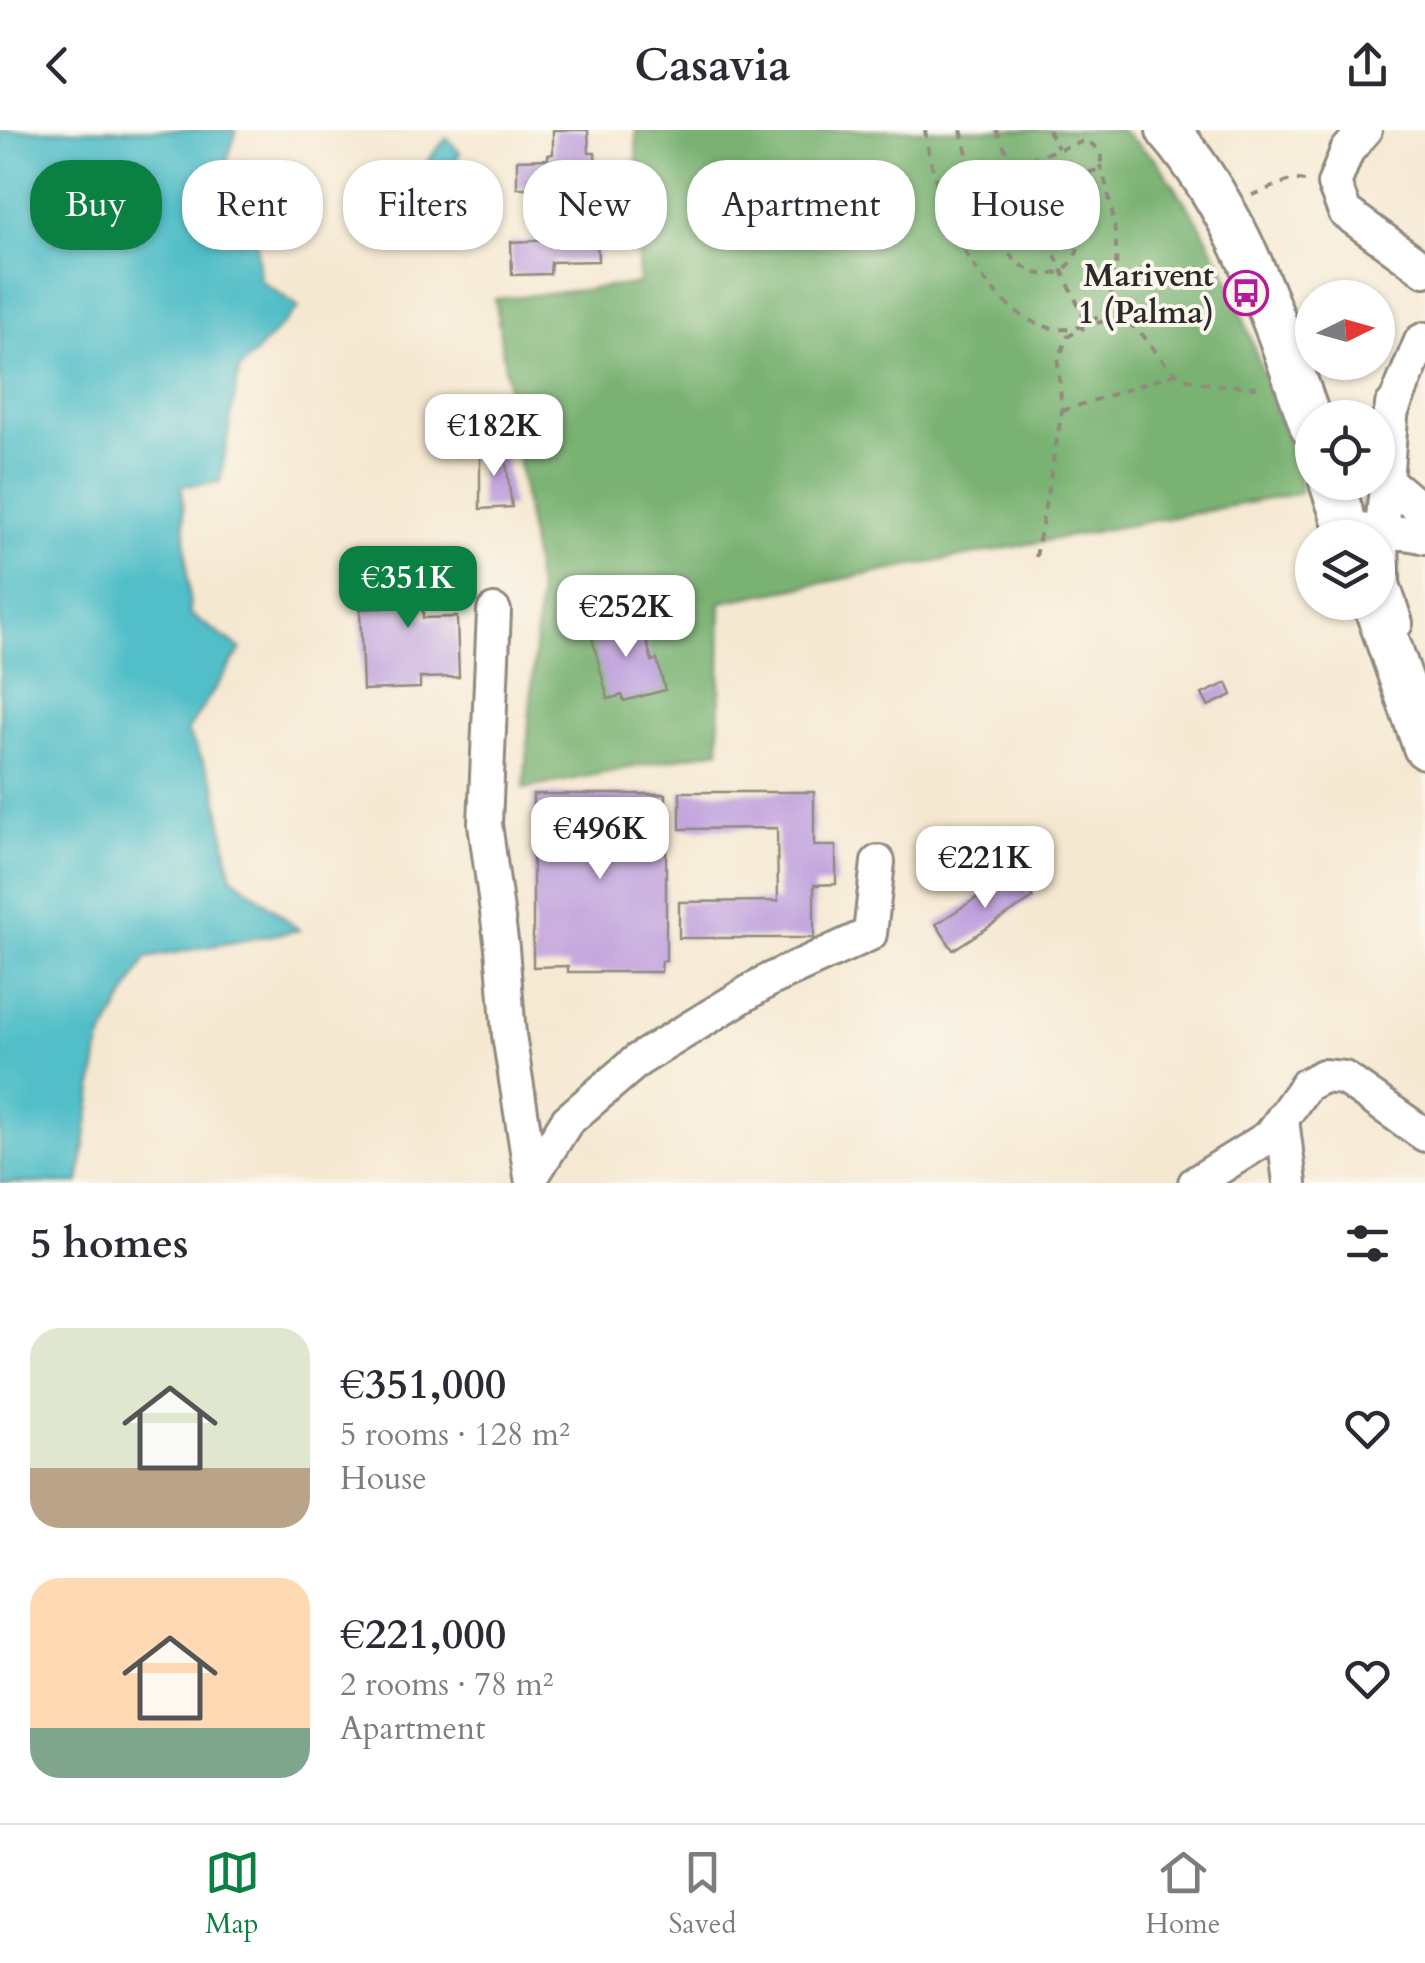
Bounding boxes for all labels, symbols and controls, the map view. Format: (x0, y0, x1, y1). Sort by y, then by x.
text: Casavia (634, 35, 791, 96)
icon: back (30, 38, 85, 93)
icon: share (1340, 38, 1395, 93)
chip: Buy (30, 160, 162, 250)
chip: Rent (182, 160, 323, 250)
chip: Filters (343, 160, 503, 250)
chip: New (523, 160, 667, 250)
chip: Apartment (687, 160, 915, 250)
chip: House (935, 160, 1100, 250)
place label: Marivent 1 (Palma) (1078, 254, 1214, 335)
bus stop icon: Marivent 1 (Palma) (1223, 270, 1269, 316)
north arrow (1295, 280, 1395, 380)
map controls (1295, 280, 1395, 620)
pin: €182K (424, 394, 564, 479)
button: locate (1295, 400, 1395, 500)
text: €182K (447, 404, 541, 448)
button: layers (1295, 520, 1395, 620)
pin: €351K (338, 546, 478, 631)
text: €351K (361, 556, 455, 600)
pin: €252K (556, 575, 696, 660)
text: €252K (579, 585, 673, 629)
pin: €496K (530, 797, 670, 882)
text: €496K (553, 807, 647, 851)
pin: €221K (915, 826, 1055, 911)
text: €221K (938, 836, 1032, 880)
text: 5 homes (30, 1215, 188, 1272)
icon: filters (1340, 1216, 1395, 1271)
text: €351,000 (340, 1356, 506, 1413)
icon: home (110, 1368, 230, 1488)
icon: heart (1340, 1401, 1395, 1456)
text: 5 rooms · 128 m² (340, 1413, 570, 1457)
text: House (340, 1457, 427, 1501)
text: €221,000 (340, 1606, 506, 1663)
icon: home (110, 1618, 230, 1738)
icon: heart (1340, 1651, 1395, 1706)
text: 2 rooms · 78 m² (340, 1663, 553, 1707)
text: Apartment (340, 1707, 485, 1751)
tab: Map (205, 1845, 260, 1943)
tab: Saved (669, 1845, 736, 1943)
tab: Home (1146, 1845, 1220, 1943)

